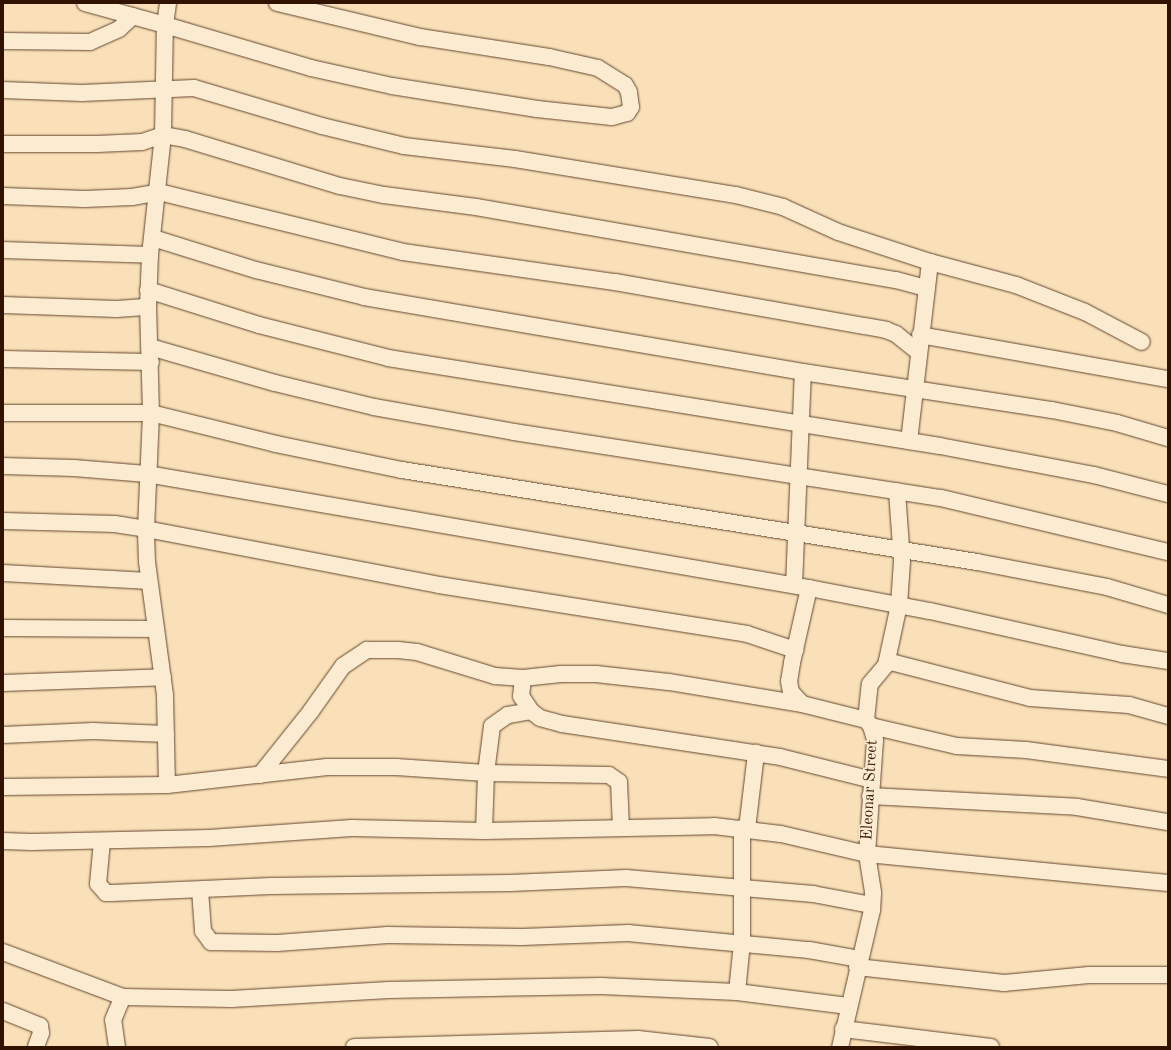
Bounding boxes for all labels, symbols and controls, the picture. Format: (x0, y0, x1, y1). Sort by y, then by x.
street label: Eleonar Street (858, 739, 882, 841)

